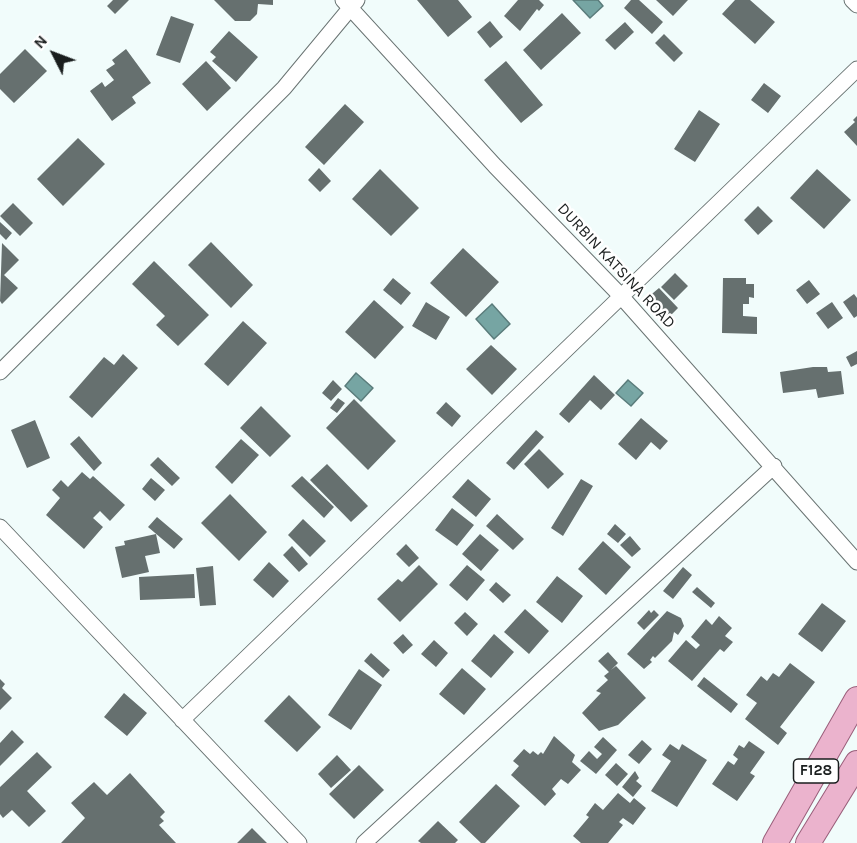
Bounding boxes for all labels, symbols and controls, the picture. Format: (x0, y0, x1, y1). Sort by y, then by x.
north arrow (24, 24, 84, 84)
text: N (29, 31, 51, 52)
street label: DURBIN KATSINA ROAD (553, 199, 679, 333)
road number: F128 (794, 759, 838, 783)

